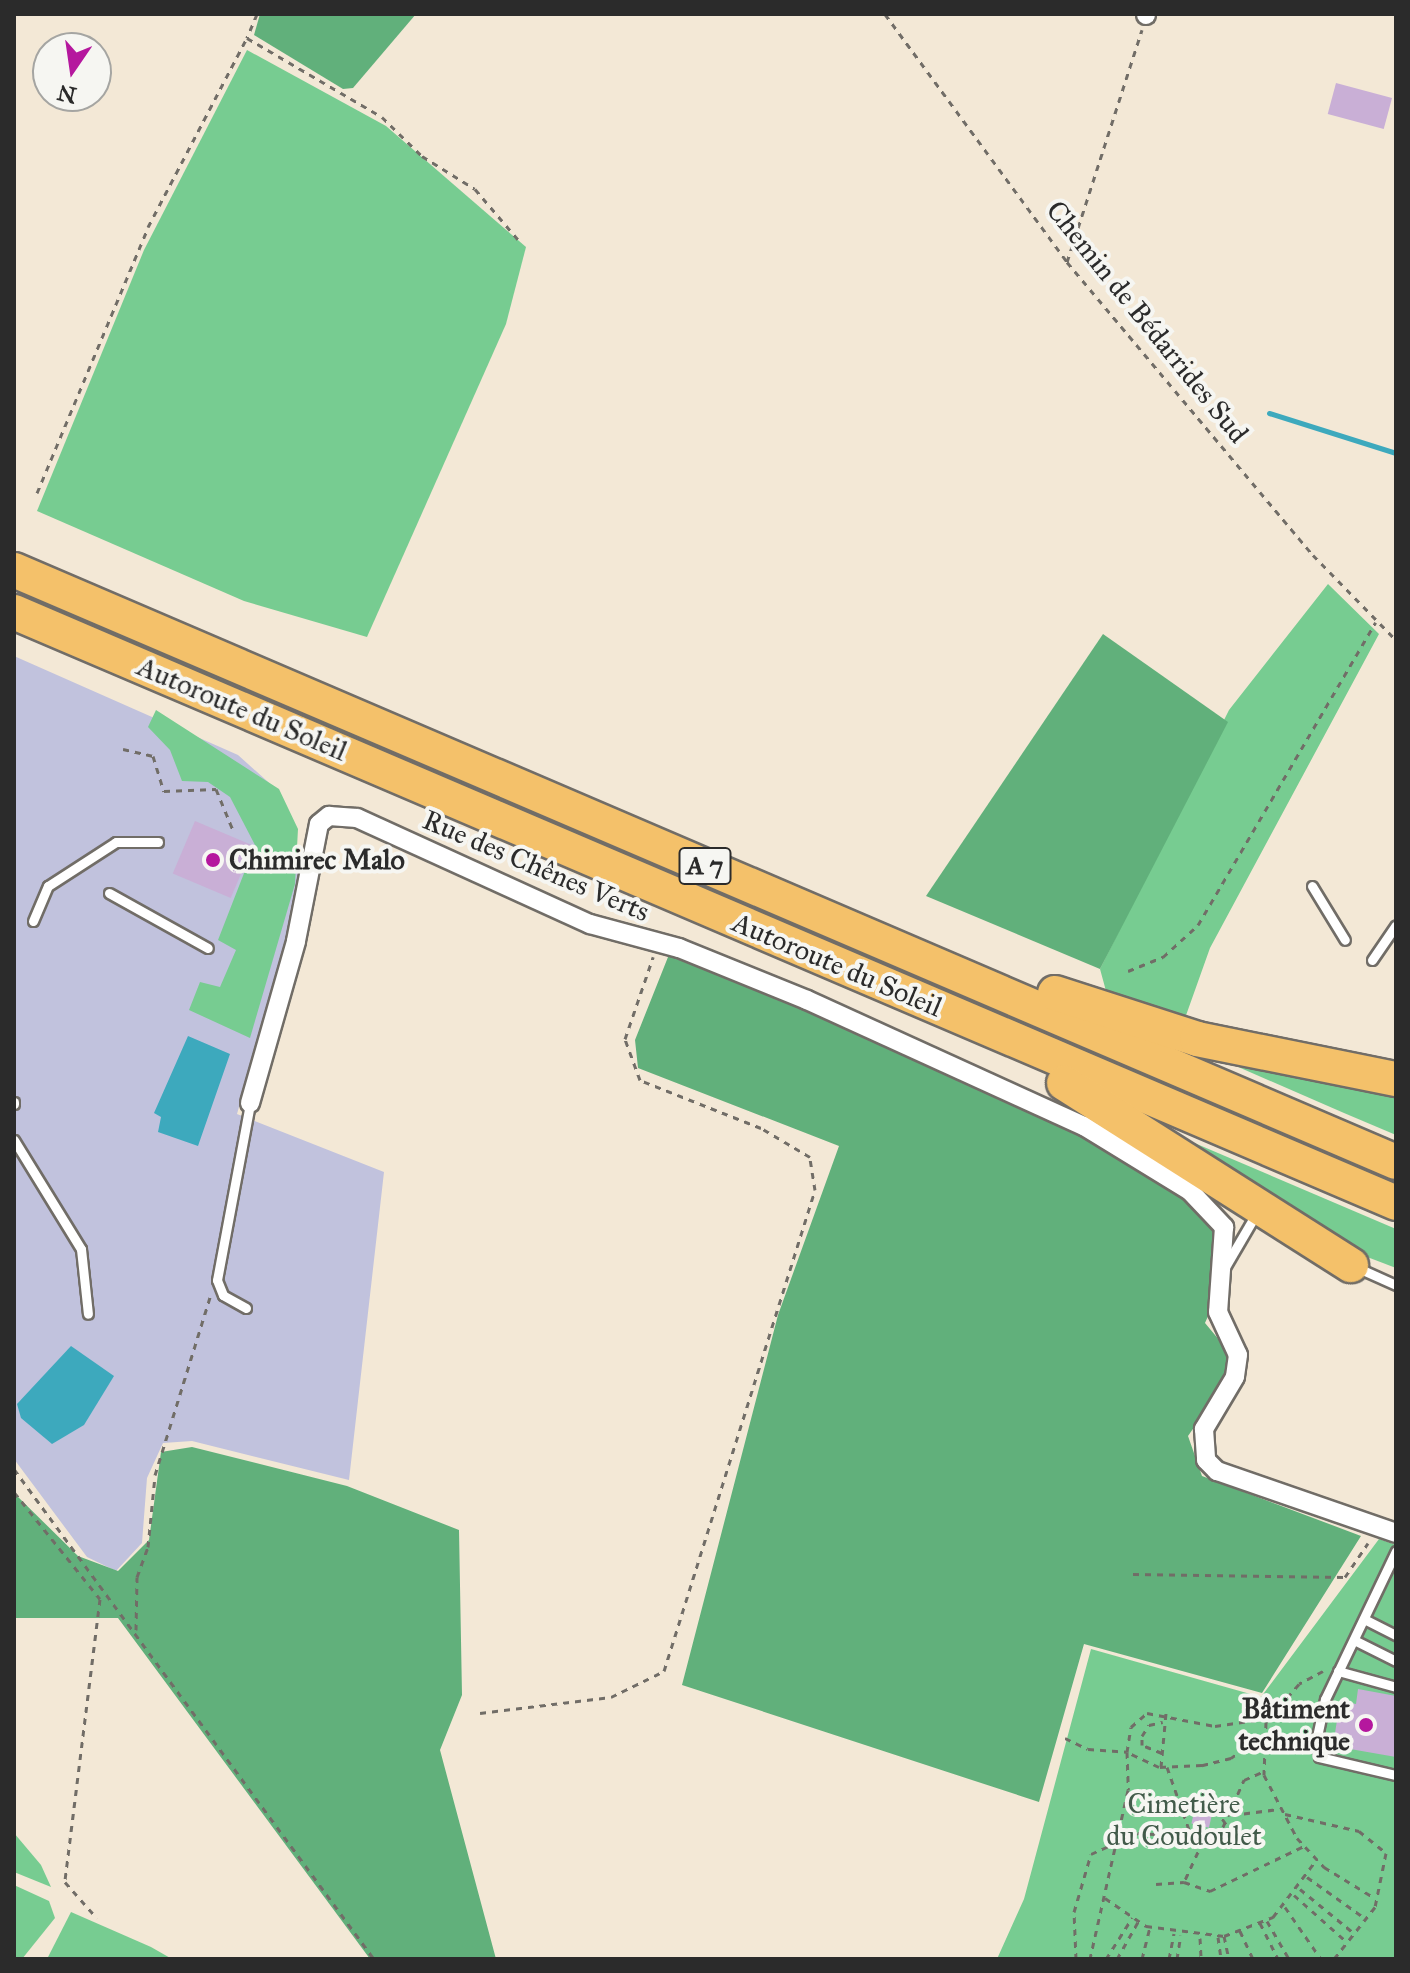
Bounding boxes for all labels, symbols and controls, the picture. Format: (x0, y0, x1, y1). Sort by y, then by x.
north arrow (32, 32, 112, 112)
text: N (55, 79, 79, 109)
street label: Chemin de Bédarrides Sud (1039, 194, 1255, 450)
street label: Autoroute du Soleil (132, 650, 352, 768)
street label: Rue des Chênes Verts (418, 803, 654, 929)
place label: Chimirec Malo (229, 843, 405, 877)
road number: A 7 (677, 844, 733, 888)
marker: Chimirec Malo (204, 851, 222, 869)
street label: Autoroute du Soleil (727, 906, 947, 1024)
place label: Bâtiment technique (1238, 1692, 1350, 1758)
marker: Bâtiment technique (1357, 1716, 1375, 1734)
park label: Cimetière du Coudoulet (1106, 1787, 1262, 1853)

